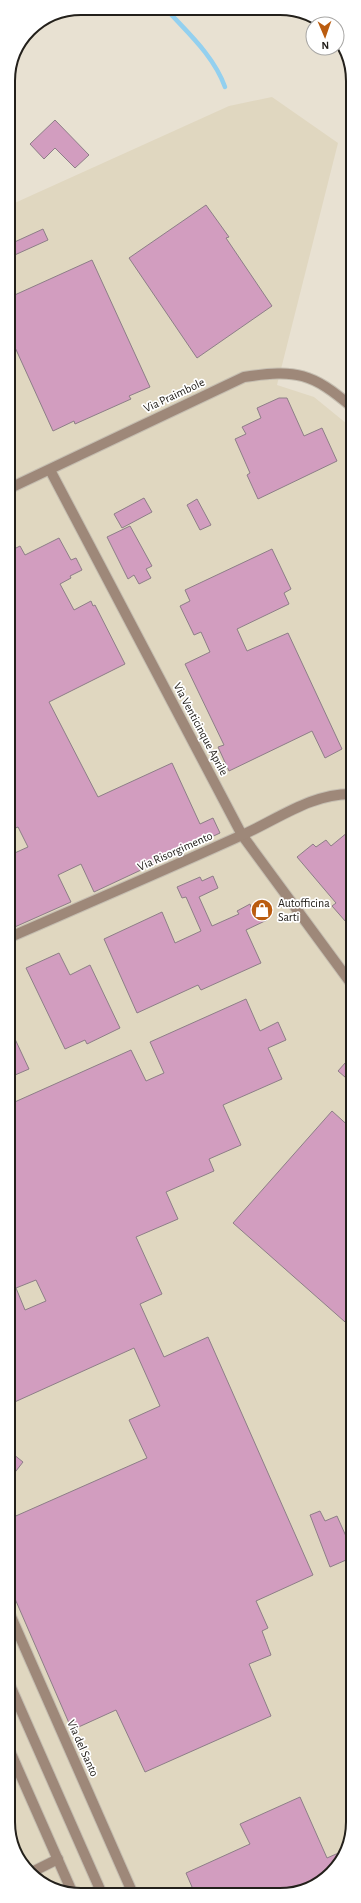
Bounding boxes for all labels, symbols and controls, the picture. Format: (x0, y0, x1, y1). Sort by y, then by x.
north arrow (305, 16, 345, 56)
text: N (321, 40, 329, 51)
street label: Via Praimbole (142, 376, 206, 414)
street label: Via Venticinque Aprile (171, 681, 231, 777)
street label: Via Risorgimento (136, 829, 214, 873)
shop icon: Autofficina Sarti (249, 897, 275, 923)
place label: Autofficina Sarti (278, 897, 330, 923)
street label: Via del Santo (65, 1718, 101, 1778)

